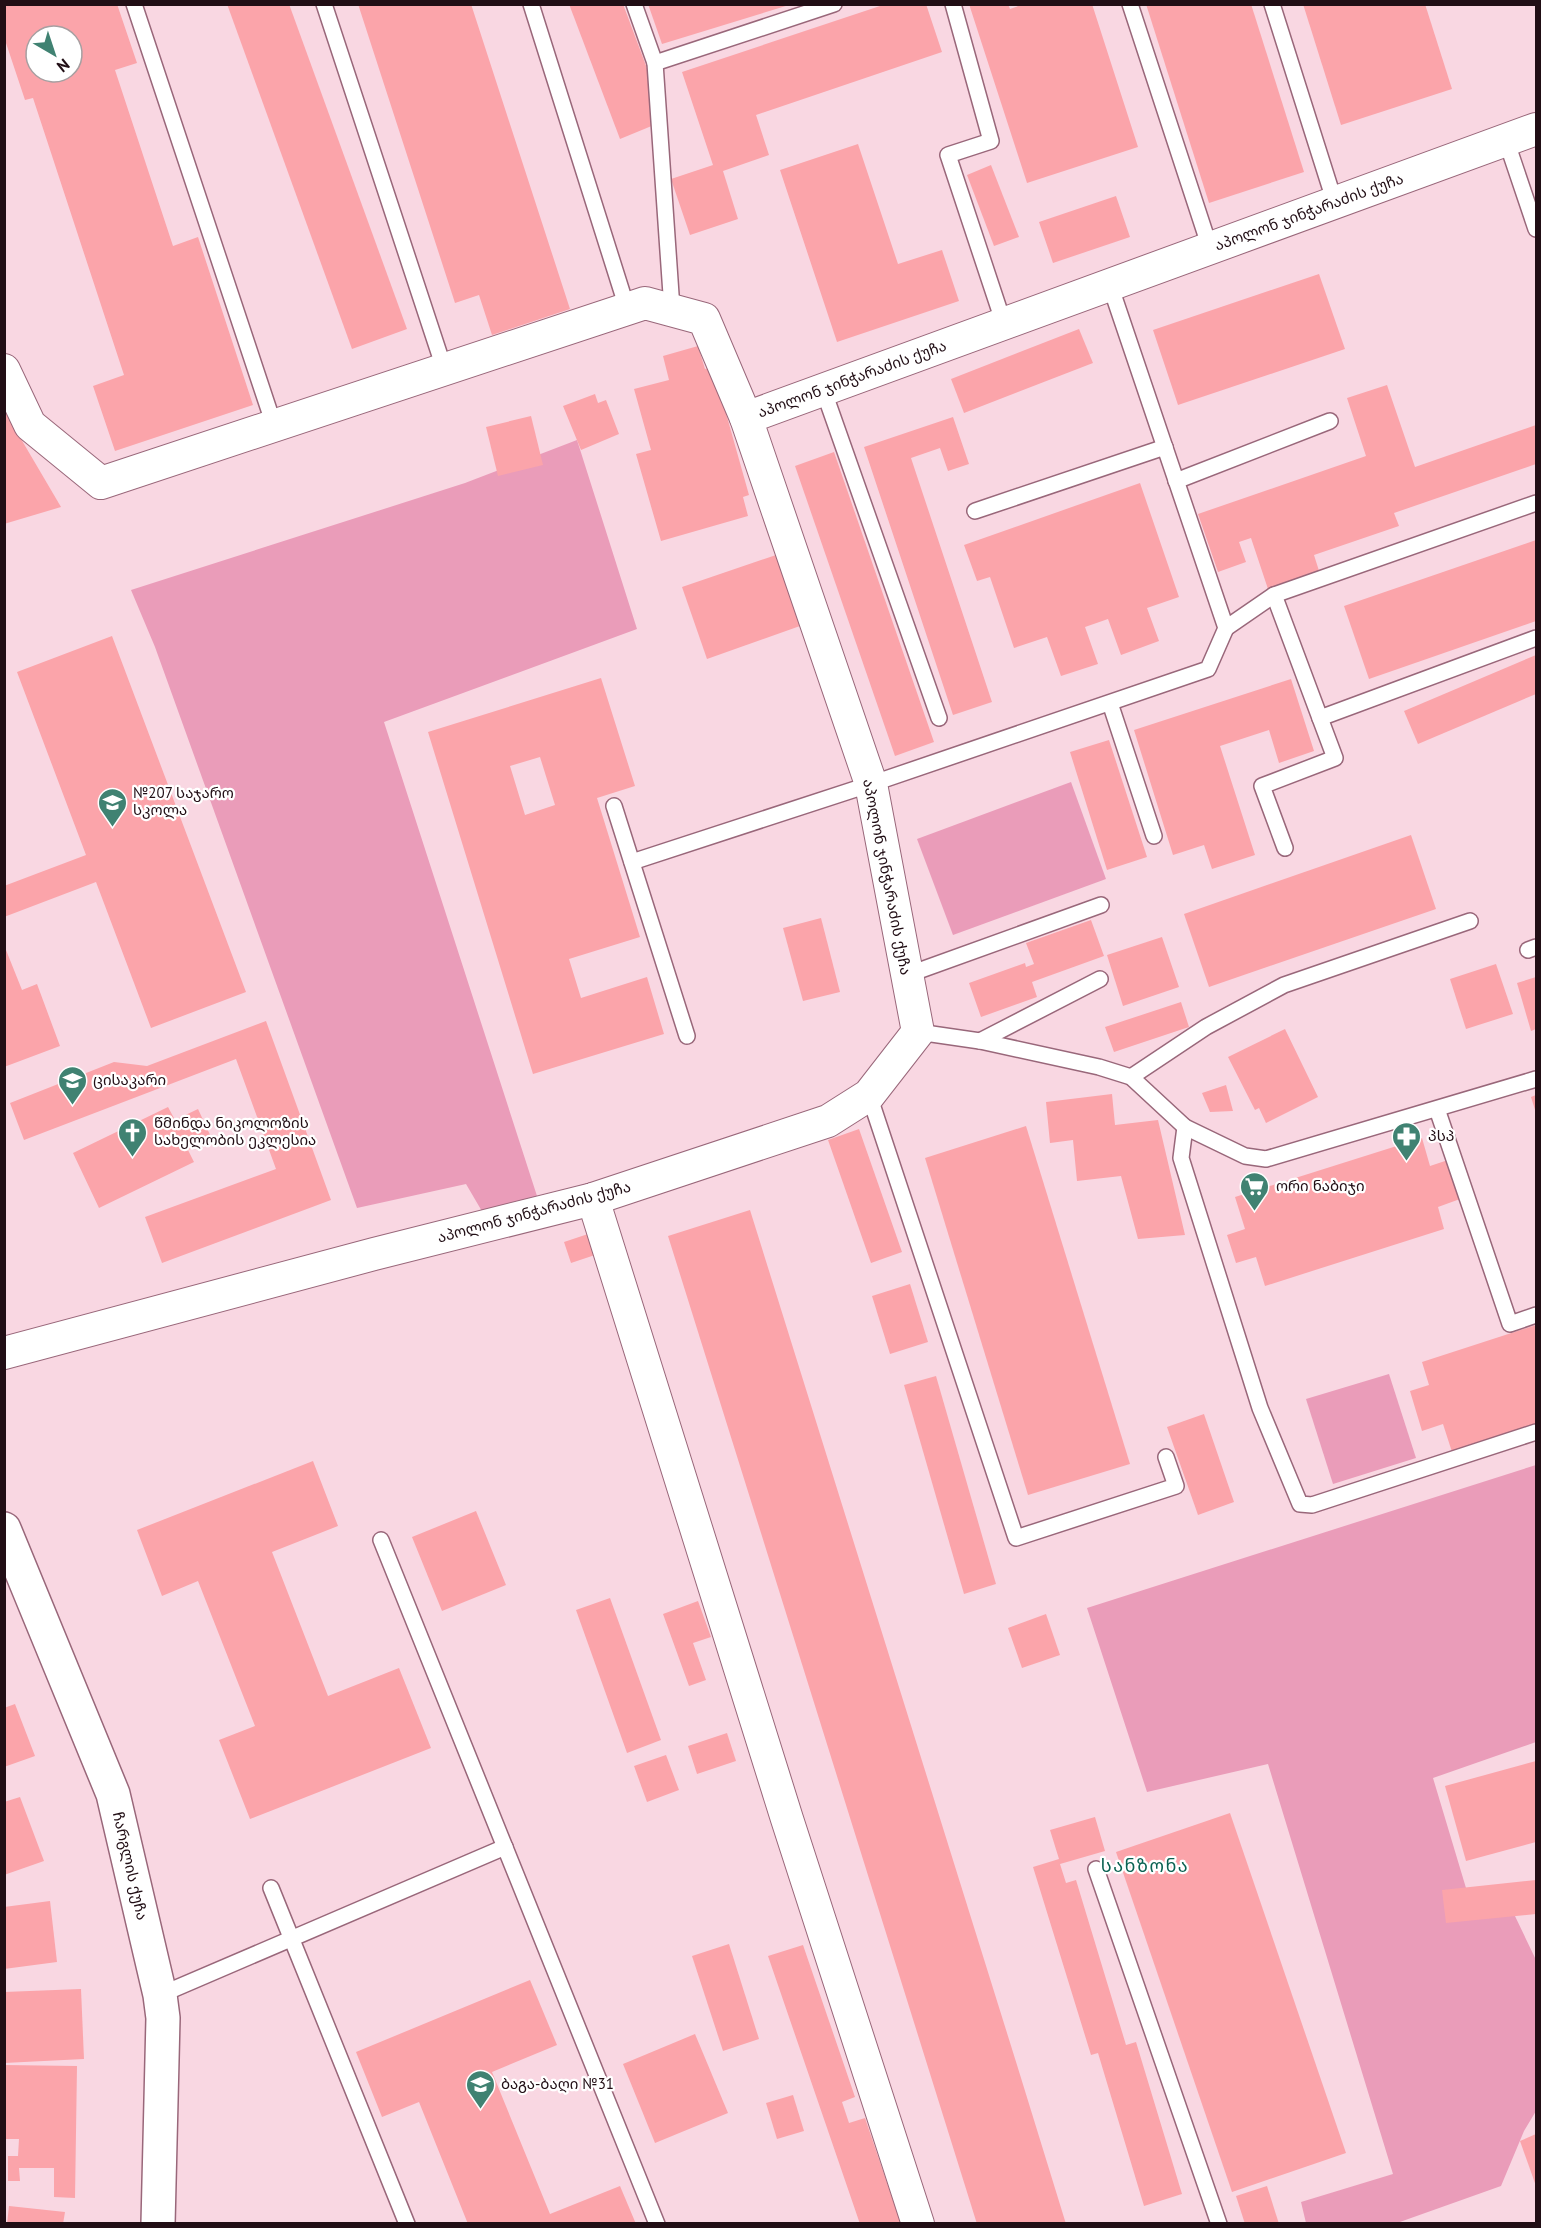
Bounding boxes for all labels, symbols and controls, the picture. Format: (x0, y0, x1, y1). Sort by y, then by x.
north arrow (24, 24, 84, 84)
text: N (53, 55, 74, 77)
street label: აპოლონ ჯინჭარაძის ქუჩა (1212, 169, 1406, 255)
street label: აპოლონ ჯინჭარაძის ქუჩა (755, 336, 949, 422)
street label: აპოლონ ჯინჭარაძის ქუჩა (859, 777, 916, 977)
place label: №207 საჯარო სკოლა (133, 783, 234, 819)
school or university icon: №207 საჯარო სკოლა (96, 786, 128, 828)
school or university icon: ცისაკარი (56, 1064, 88, 1106)
place label: ცისაკარი (93, 1070, 166, 1089)
place label: წმინდა ნიკოლოზის სახელობის ეკლესია (154, 1113, 316, 1149)
church icon: წმინდა ნიკოლოზის სახელობის ეკლესია (117, 1116, 149, 1158)
pharmacy icon: პსპ (1391, 1120, 1423, 1162)
place label: პსპ (1428, 1126, 1454, 1145)
supermarket icon: ორი ნაბიჯი (1239, 1170, 1271, 1212)
place label: ორი ნაბიჯი (1276, 1176, 1365, 1195)
street label: აპოლონ ჯინჭარაძის ქუჩა (435, 1177, 633, 1246)
street label: ჩარგლის ქუჩა (109, 1810, 152, 1922)
district label: სანზონა (1101, 1854, 1189, 1877)
school or university icon: ბაგა-ბაღი №31 (464, 2068, 496, 2110)
place label: ბაგა-ბაღი №31 (501, 2074, 614, 2093)

